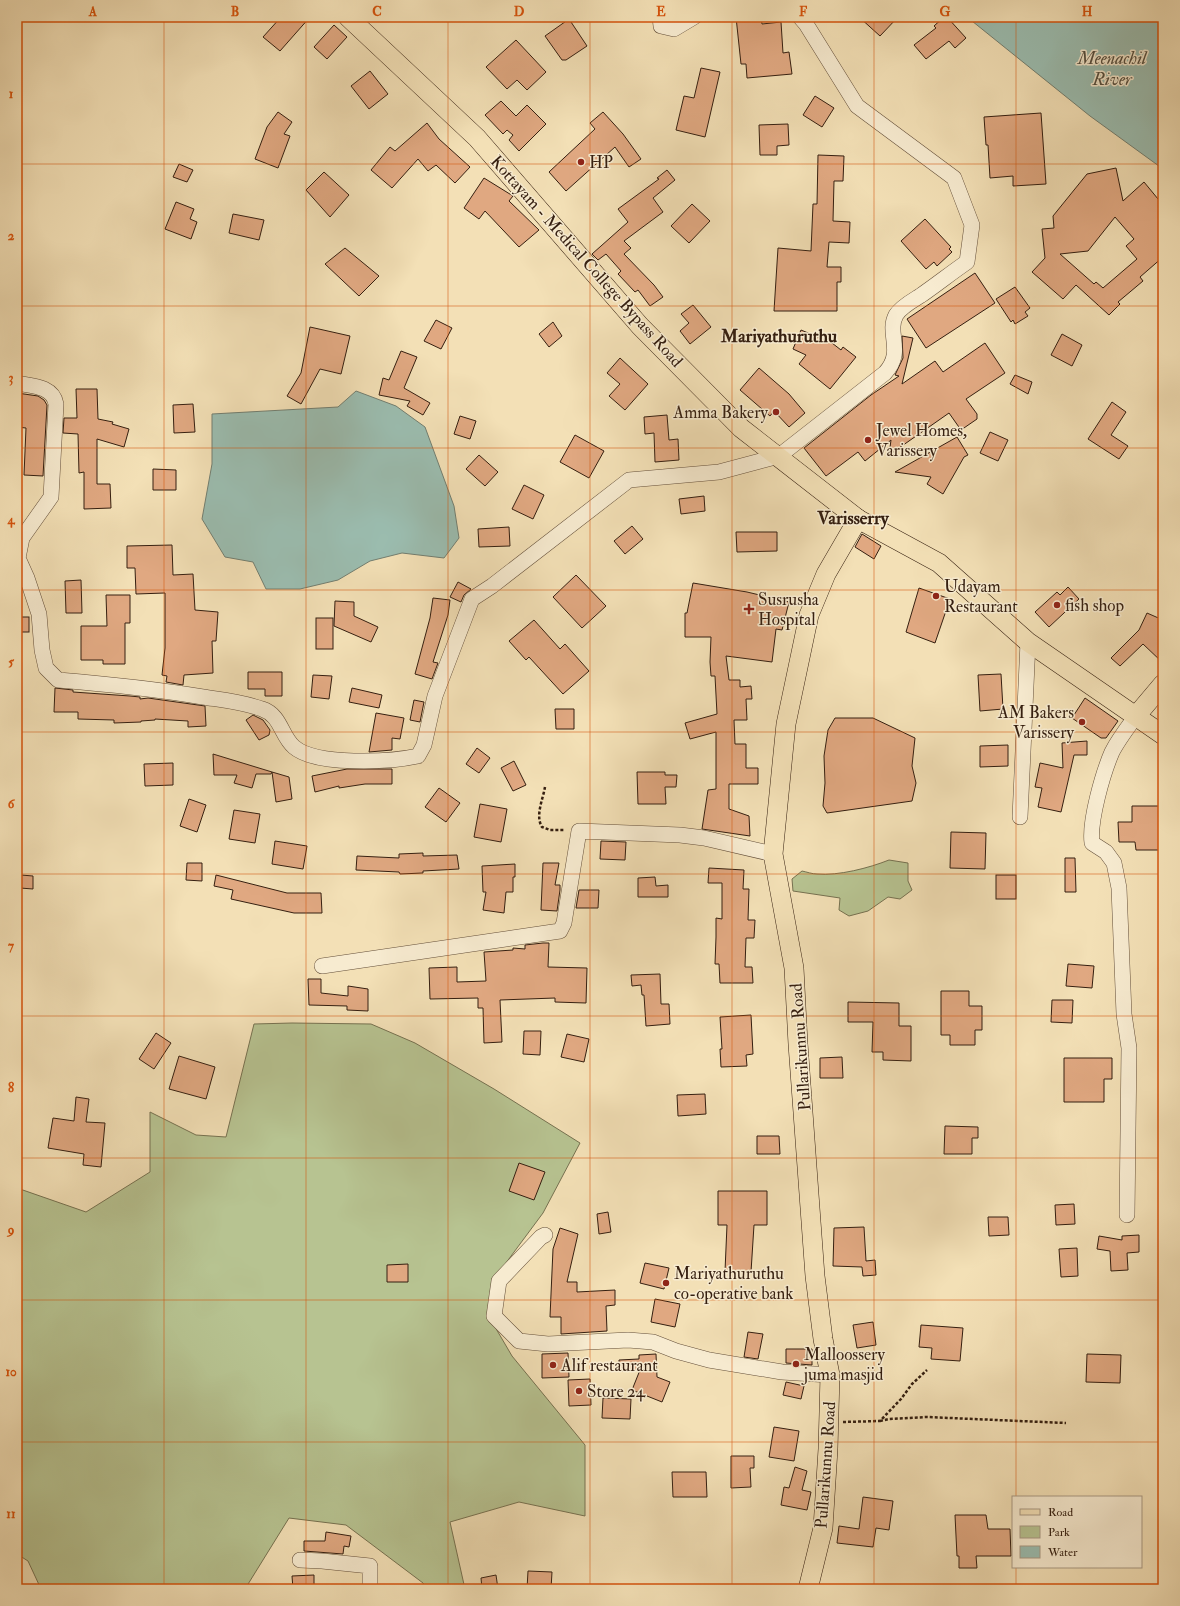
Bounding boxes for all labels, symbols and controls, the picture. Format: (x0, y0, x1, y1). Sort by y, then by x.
text: A (88, 4, 98, 20)
text: B (231, 4, 239, 20)
text: C (372, 4, 382, 20)
text: D (514, 4, 525, 20)
text: E (656, 4, 666, 20)
text: F (799, 4, 808, 20)
text: G (940, 4, 951, 20)
text: H (1082, 4, 1093, 20)
water label: Meenachil River (1077, 47, 1148, 91)
text: 1 (9, 86, 14, 102)
street label: Kottayam - Medical College Bypass Road (485, 151, 688, 373)
place label: HP (589, 152, 613, 173)
marker: HP (576, 157, 586, 167)
text: 2 (8, 228, 15, 244)
district label: Mariyathuruthu (720, 325, 838, 348)
text: 3 (9, 370, 14, 386)
place label: Amma Bakery (672, 402, 769, 424)
marker: Amma Bakery (771, 407, 781, 417)
place label: Jewel Homes, Varissery (875, 420, 967, 462)
marker: Jewel Homes, Varissery (863, 435, 873, 445)
district label: Varisserry (816, 507, 890, 530)
text: 4 (6, 512, 15, 528)
place label: Udayam Restaurant (944, 576, 1018, 617)
place label: Susrusha Hospital (758, 589, 820, 631)
marker: Udayam Restaurant (931, 591, 941, 601)
place label: fish shop (1065, 595, 1125, 617)
marker: fish shop (1052, 600, 1062, 610)
marker: Susrusha Hospital (743, 603, 755, 615)
text: 5 (8, 654, 14, 670)
place label: AM Bakers Varissery (997, 702, 1075, 744)
marker: AM Bakers Varissery (1077, 717, 1087, 727)
text: 6 (8, 796, 16, 812)
text: 7 (8, 938, 15, 954)
street label: Pullarikunnu Road (786, 982, 815, 1111)
text: 8 (8, 1080, 14, 1096)
text: 9 (6, 1222, 15, 1238)
place label: Mariyathuruthu co-operative bank (674, 1263, 793, 1305)
marker: Mariyathuruthu co-operative bank (661, 1278, 671, 1288)
place label: Malloossery juma masjid (801, 1344, 885, 1385)
place label: Alif restaurant (560, 1355, 658, 1376)
marker: Malloossery juma masjid (791, 1359, 801, 1369)
marker: Alif restaurant (548, 1360, 558, 1370)
text: 10 (5, 1364, 17, 1380)
place label: Store 24 (587, 1381, 646, 1402)
marker: Store 24 (574, 1386, 584, 1396)
street label: Pullarikunnu Road (811, 1400, 840, 1529)
legend (1012, 1496, 1142, 1568)
text: Road (1048, 1505, 1073, 1520)
text: 11 (6, 1506, 16, 1522)
text: Park (1048, 1525, 1070, 1540)
text: Water (1047, 1545, 1078, 1560)

